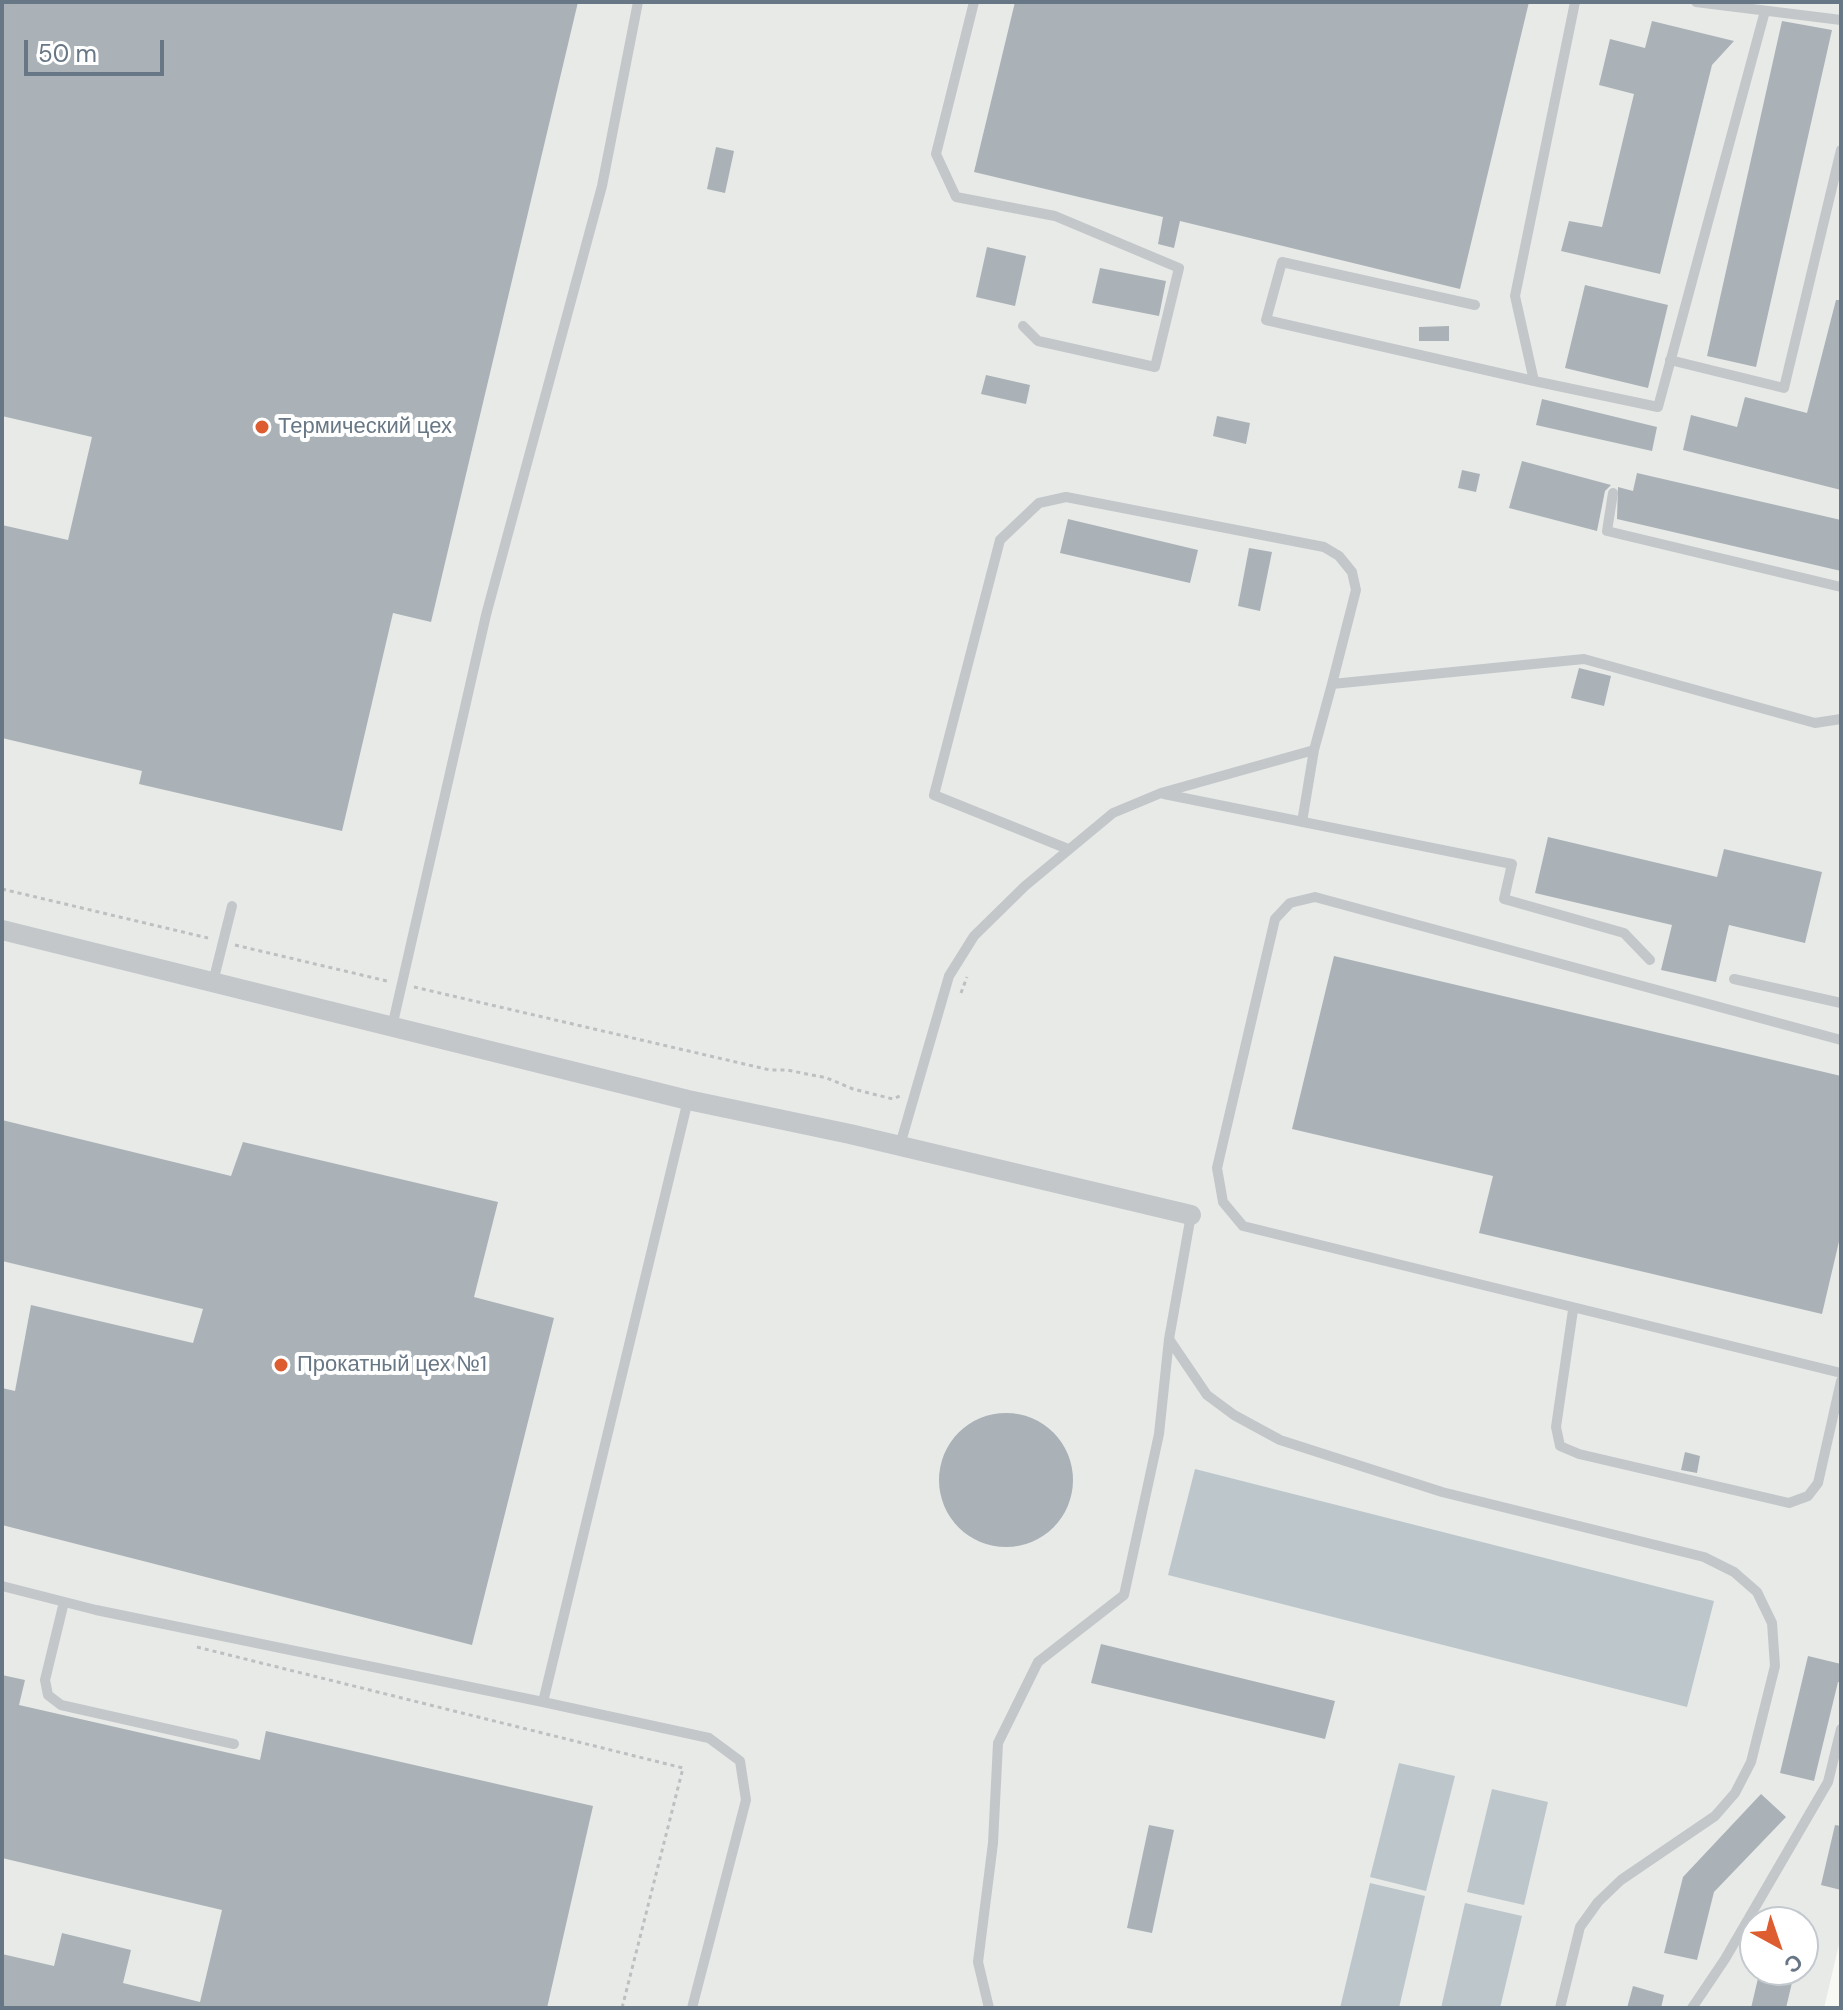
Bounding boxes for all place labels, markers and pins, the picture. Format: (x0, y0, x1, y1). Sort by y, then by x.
place label: Термический цех (278, 414, 452, 440)
marker: Термический цех (253, 418, 271, 436)
place label: Прокатный цех №1 (297, 1352, 487, 1378)
marker: Прокатный цех №1 (272, 1356, 290, 1374)

